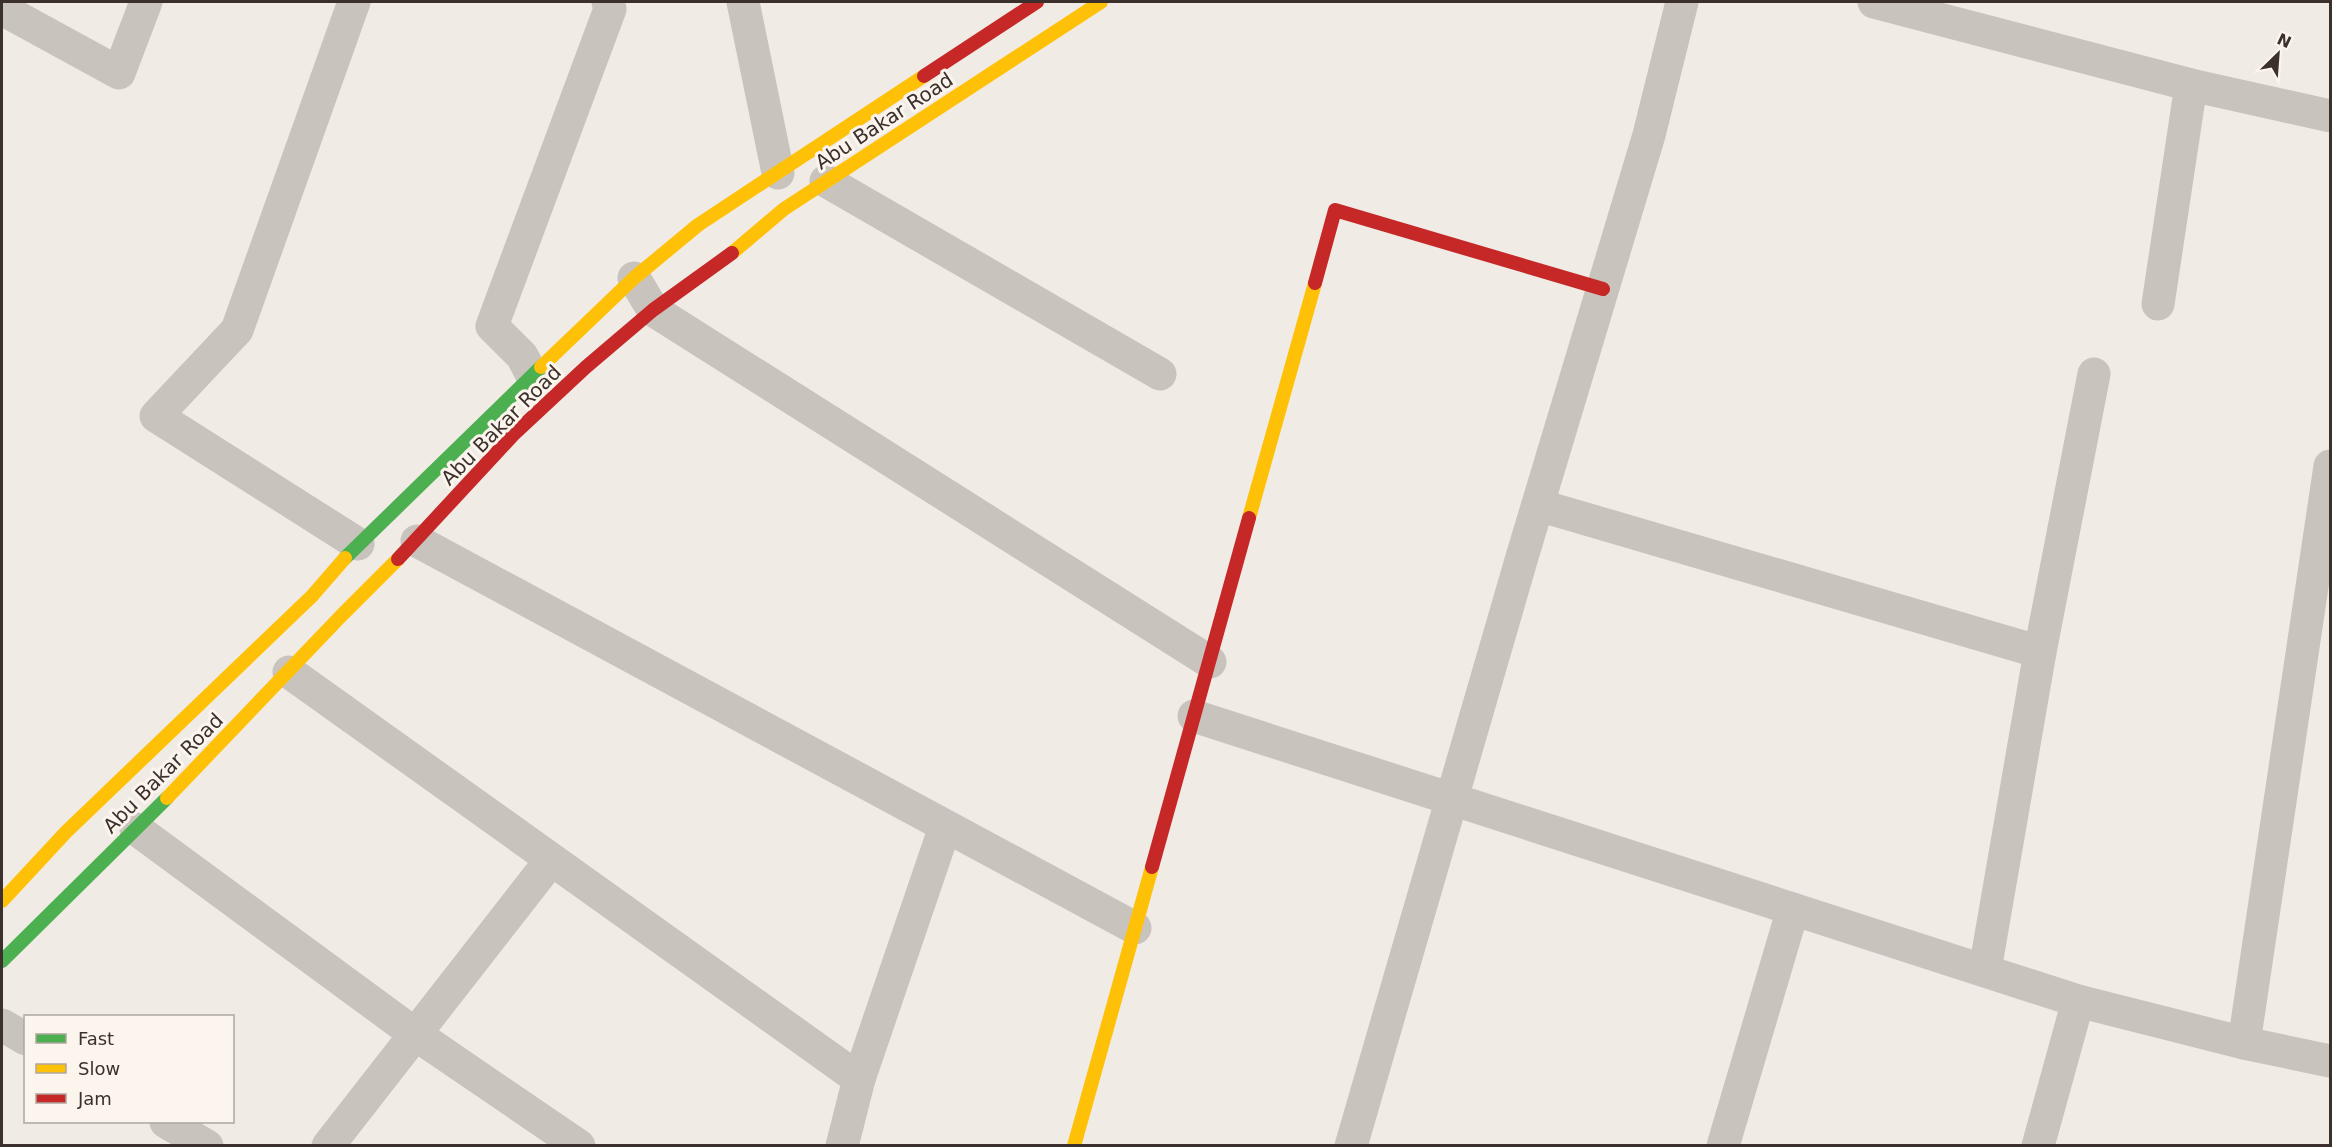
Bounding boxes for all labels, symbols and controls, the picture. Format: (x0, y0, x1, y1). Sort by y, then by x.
north arrow (2248, 24, 2308, 84)
text: N (2274, 29, 2294, 52)
street label: Abu Bakar Road (811, 67, 957, 175)
street label: Abu Bakar Road (436, 360, 566, 490)
street label: Abu Bakar Road (98, 708, 228, 838)
legend (24, 1015, 234, 1123)
text: Fast (78, 1028, 114, 1049)
text: Slow (78, 1058, 120, 1079)
text: Jam (77, 1088, 112, 1109)

